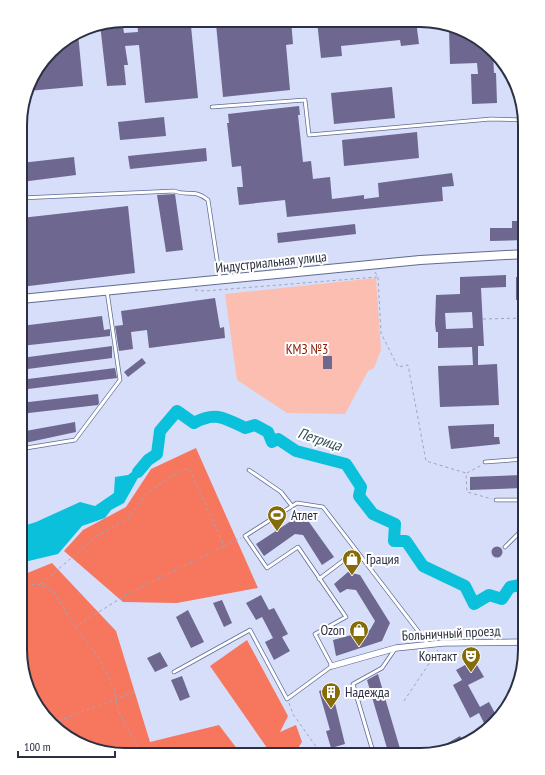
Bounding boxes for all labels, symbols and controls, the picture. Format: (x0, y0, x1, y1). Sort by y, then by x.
street label: Индустриальная улица (214, 247, 328, 277)
park label: КМЗ №3 (286, 340, 328, 358)
water label: Петрица (296, 423, 345, 455)
sports icon: Атлет (266, 504, 288, 532)
place label: Атлет (291, 506, 318, 524)
shop icon: Грация (341, 548, 363, 576)
place label: Грация (366, 550, 399, 568)
shop icon: Ozon (348, 619, 370, 647)
place label: Ozon (320, 621, 345, 639)
street label: Больничный проезд (401, 621, 501, 645)
theatre icon: Контакт (460, 645, 482, 673)
place label: Контакт (419, 647, 458, 665)
building icon: Надежда (320, 681, 342, 709)
place label: Надежда (345, 683, 389, 701)
scale bar (18, 733, 115, 759)
text: 100 m (24, 739, 51, 754)

